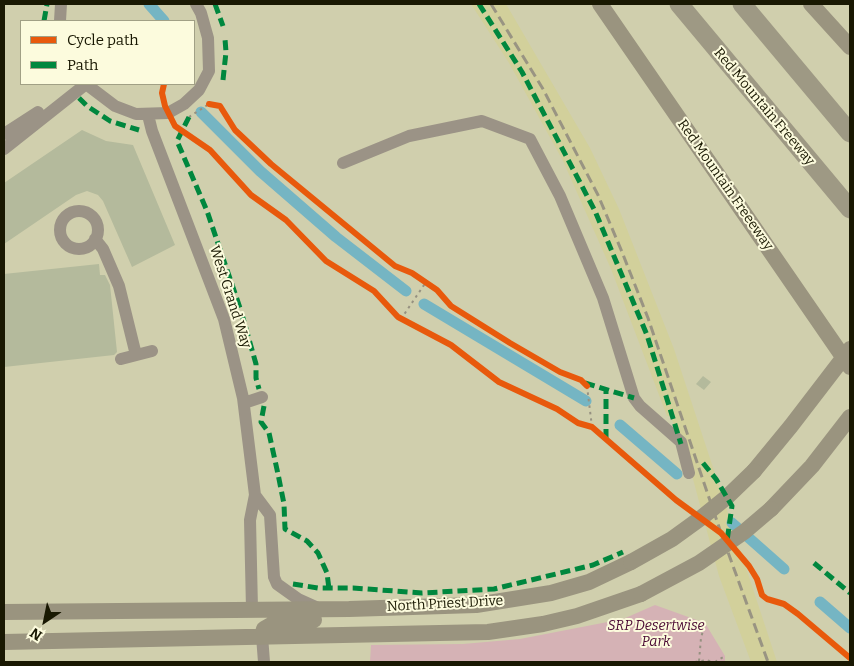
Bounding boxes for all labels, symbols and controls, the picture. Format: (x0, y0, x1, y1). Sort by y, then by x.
legend (20, 20, 195, 85)
text: Cycle path (67, 31, 139, 49)
street label: Red Mountain Freeway (710, 45, 818, 169)
text: Path (67, 56, 98, 74)
street label: Red Mountain Freeeway (673, 116, 777, 254)
street label: West Grand Way (205, 244, 255, 350)
street label: North Priest Drive (386, 593, 504, 615)
north arrow (20, 596, 70, 646)
park label: SRP Desertwise Park (607, 618, 705, 650)
text: N (27, 624, 46, 644)

